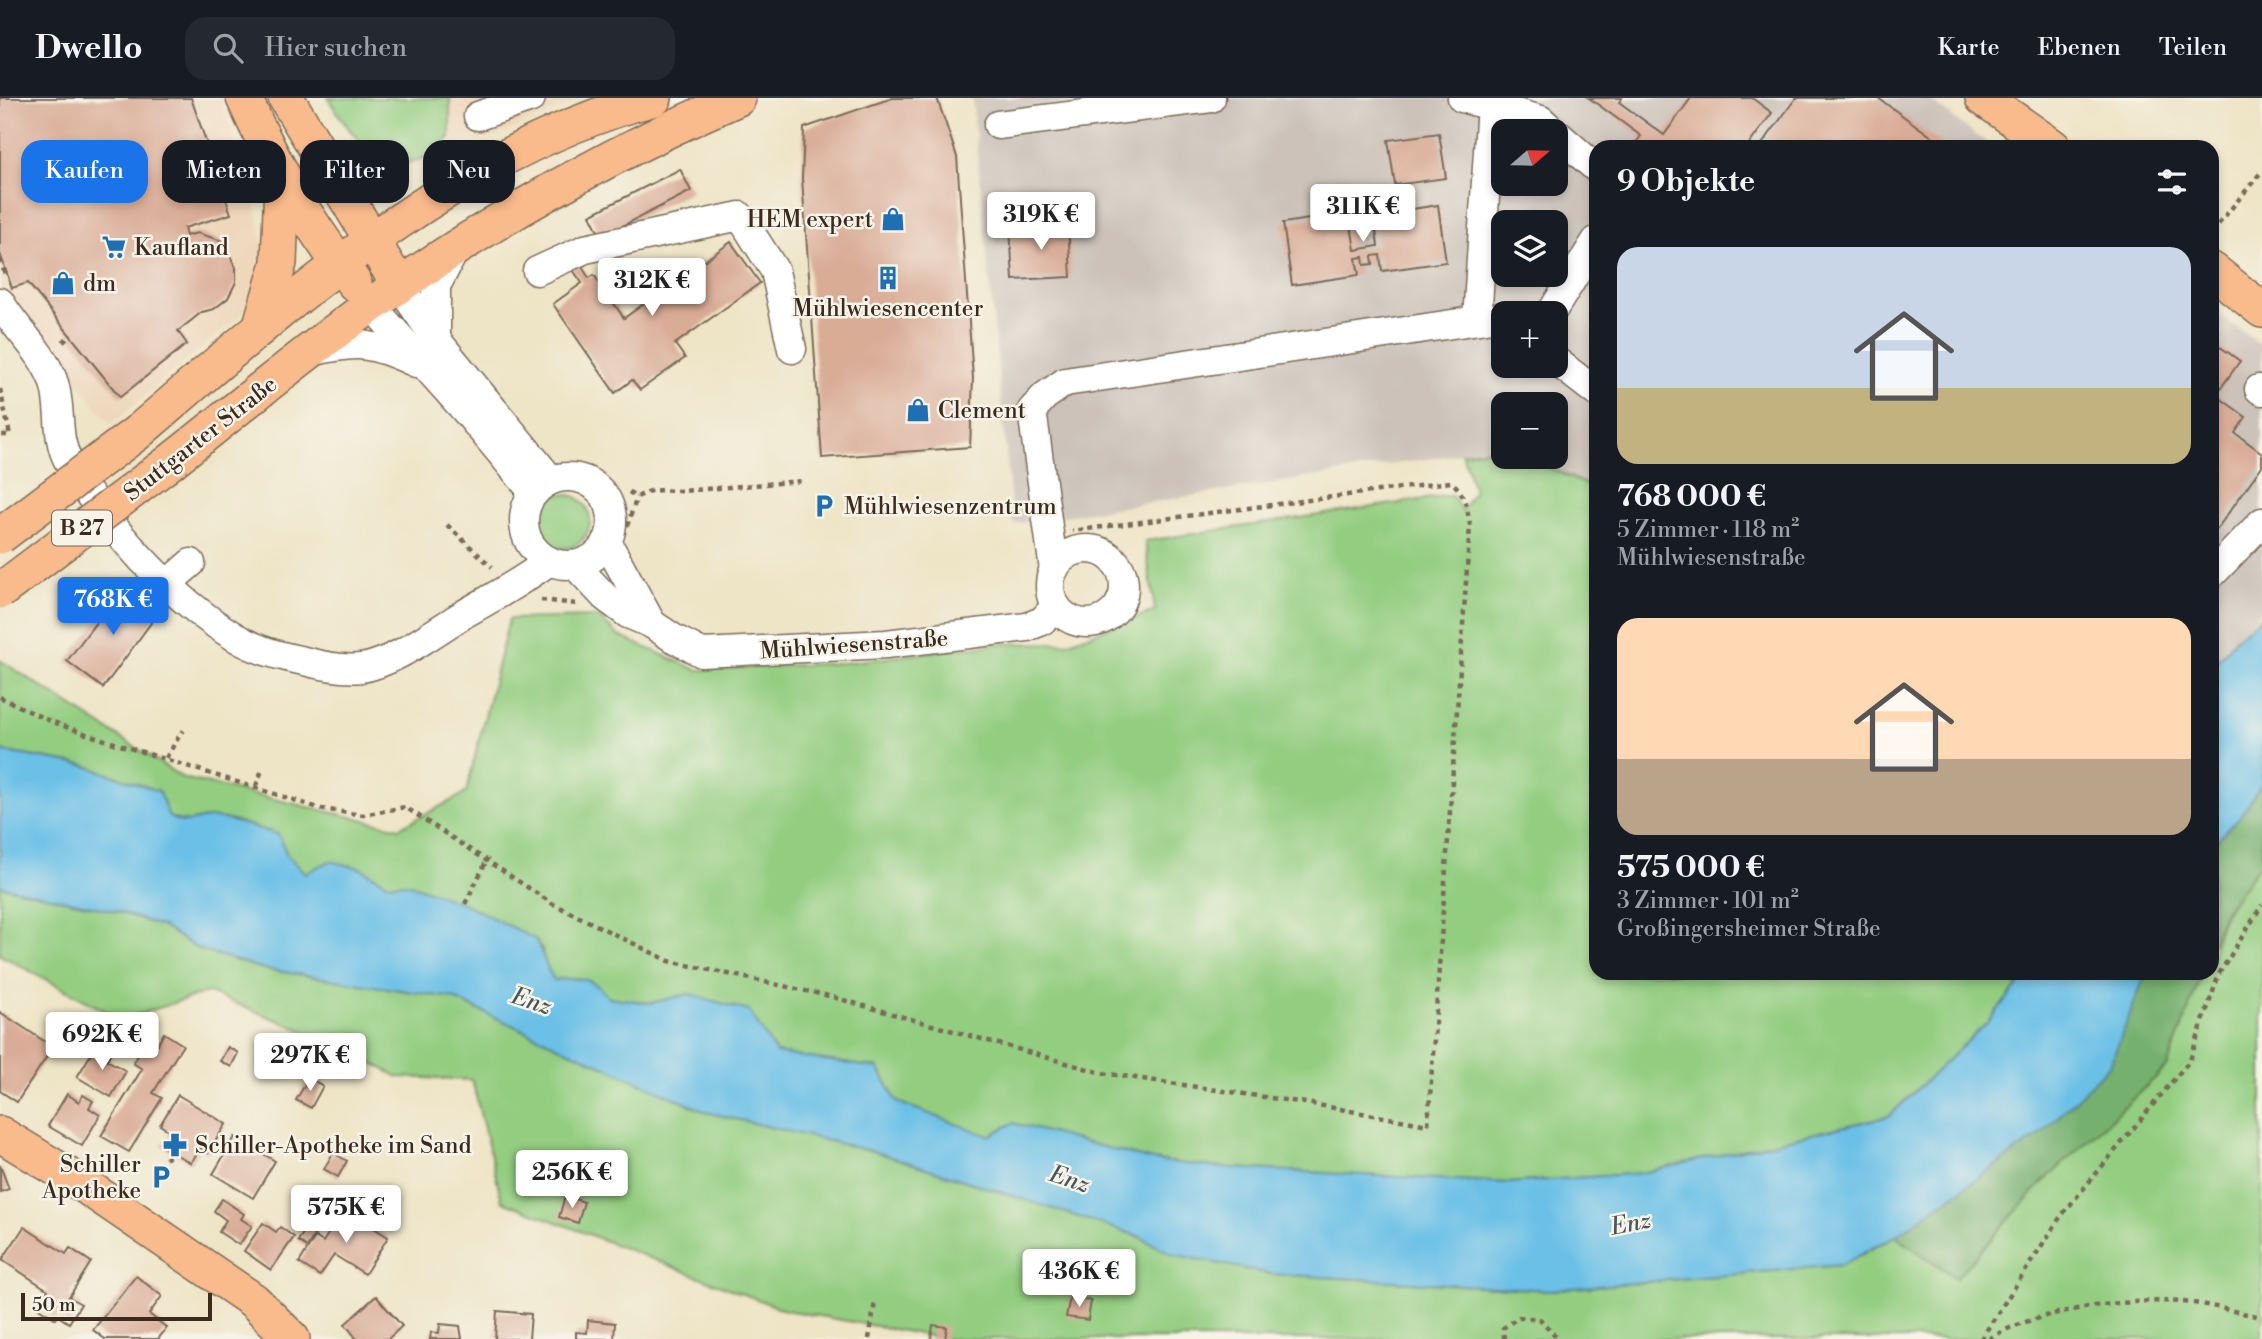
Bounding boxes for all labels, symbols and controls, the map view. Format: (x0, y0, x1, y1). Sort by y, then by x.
search box (185, 17, 675, 80)
text: Dwello (35, 28, 143, 69)
icon: search (209, 29, 247, 67)
text: Hier suchen (265, 32, 407, 64)
text: Karte (1938, 33, 2000, 63)
text: Ebenen (2038, 33, 2121, 63)
text: Teilen (2159, 33, 2227, 63)
north arrow (1491, 119, 1568, 196)
map controls (1491, 119, 1568, 469)
chip: Kaufen (21, 140, 148, 203)
chip: Mieten (162, 140, 286, 203)
chip: Filter (300, 140, 409, 203)
chip: Neu (423, 140, 515, 203)
text: 9 Objekte (1617, 163, 1755, 201)
icon: filters (2153, 163, 2191, 201)
pin: 311K € (1306, 184, 1420, 244)
pin: 319K € (984, 192, 1098, 252)
text: 311K € (1326, 193, 1400, 221)
text: 319K € (1003, 201, 1079, 229)
shop icon: HEM expert (879, 205, 907, 233)
place label: HEM expert (747, 206, 873, 234)
button: layers (1491, 210, 1568, 287)
supermarket icon: Kaufland (100, 233, 128, 261)
place label: Kaufland (134, 234, 229, 262)
pin: 312K € (595, 258, 709, 318)
building icon: Mühlwiesencenter (874, 264, 902, 292)
text: 312K € (614, 267, 690, 295)
shop icon: dm (49, 269, 77, 297)
place label: dm (83, 270, 116, 298)
icon: home (1841, 293, 1967, 419)
place label: Mühlwiesencenter (793, 295, 983, 323)
button: + (1491, 301, 1568, 378)
street label: Stuttgarter Straße (119, 370, 283, 507)
button: − (1491, 392, 1568, 469)
shop icon: Clement (904, 396, 932, 424)
place label: Clement (938, 397, 1026, 425)
text: 768 000 € (1617, 478, 1766, 516)
parking icon: Mühlwiesenzentrum (810, 492, 838, 520)
place label: Mühlwiesenzentrum (844, 493, 1057, 521)
road number: B 27 (52, 510, 112, 546)
text: 5 Zimmer · 118 m² (1617, 516, 1799, 544)
text: Mühlwiesenstraße (1617, 544, 1806, 572)
pin: 768K € (56, 578, 170, 637)
text: 768K € (73, 586, 153, 614)
street label: Mühlwiesenstraße (759, 624, 949, 666)
icon: home (1841, 664, 1967, 790)
text: 575 000 € (1617, 849, 1765, 887)
text: 3 Zimmer · 101 m² (1617, 887, 1799, 915)
text: Großingersheimer Straße (1617, 915, 1881, 943)
water label: Enz (507, 981, 556, 1023)
pin: 692K € (45, 1012, 159, 1072)
text: 692K € (62, 1021, 142, 1049)
pin: 297K € (253, 1034, 367, 1093)
text: 297K € (270, 1042, 350, 1070)
pharmacy icon: Schiller-Apotheke im Sand (161, 1131, 189, 1159)
place label: Schiller-Apotheke im Sand (195, 1132, 472, 1160)
pin: 256K € (515, 1150, 629, 1210)
place label: Schiller Apotheke (41, 1151, 141, 1205)
text: 256K € (532, 1159, 612, 1187)
water label: Enz (1045, 1159, 1094, 1201)
parking icon: Schiller Apotheke (147, 1163, 175, 1191)
pin: 575K € (289, 1186, 403, 1245)
text: 575K € (307, 1194, 385, 1222)
water label: Enz (1607, 1205, 1654, 1243)
pin: 436K € (1022, 1250, 1136, 1309)
text: 436K € (1038, 1258, 1120, 1286)
scale bar (21, 1290, 212, 1322)
text: 50 m (32, 1293, 76, 1317)

